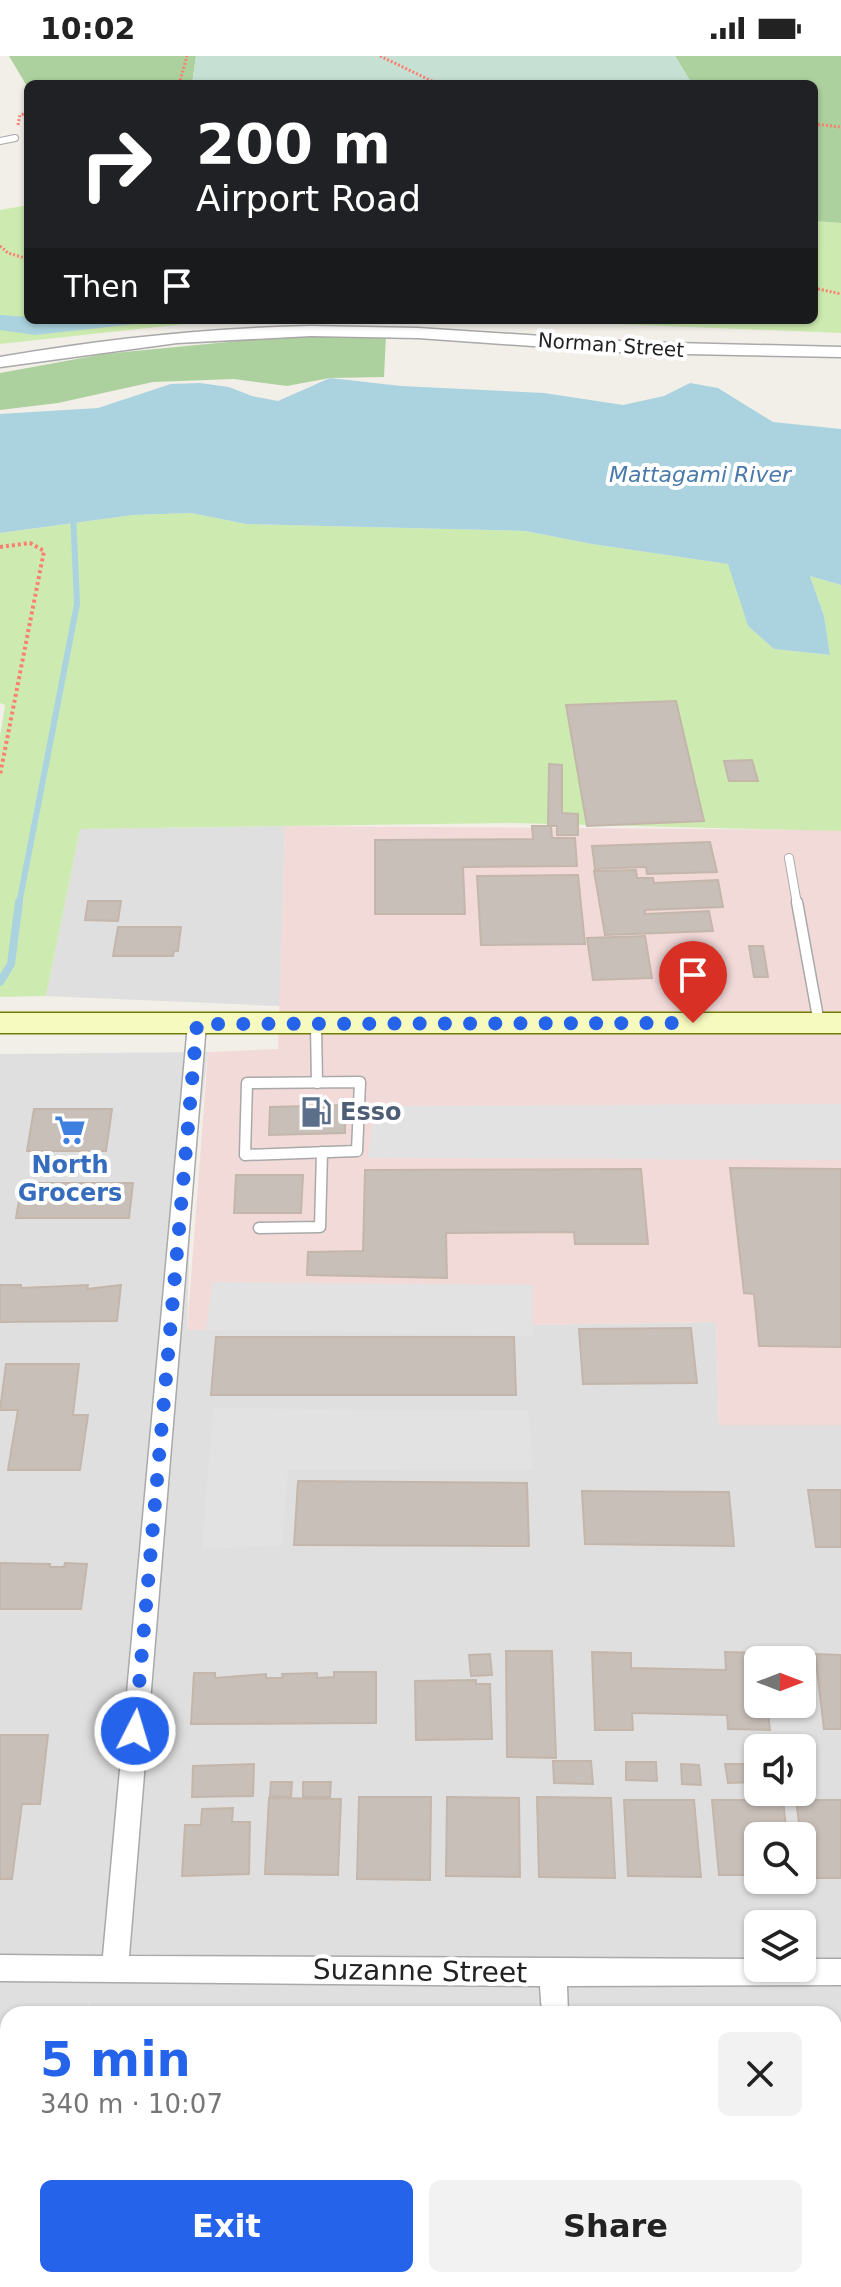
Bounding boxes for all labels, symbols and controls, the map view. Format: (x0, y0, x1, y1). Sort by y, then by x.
text: 10:02 (40, 11, 136, 46)
text: 200 m (196, 111, 391, 176)
icon: right (64, 112, 168, 216)
text: Airport Road (196, 178, 421, 219)
icon: arrive (155, 264, 199, 308)
text: Then (64, 269, 139, 304)
street label: Norman Street (537, 328, 685, 362)
water label: Mattagami River (609, 462, 793, 487)
pin (659, 941, 727, 1023)
icon: arrive (671, 953, 715, 997)
fuel station icon: Esso (299, 1095, 333, 1129)
place label: Esso (340, 1098, 401, 1126)
supermarket icon: North Grocers (53, 1113, 87, 1147)
place label: North Grocers (18, 1151, 122, 1207)
north arrow (744, 1646, 816, 1718)
map controls (744, 1646, 816, 1982)
position arrow (93, 1689, 177, 1773)
button: sound (744, 1734, 816, 1806)
button: search (744, 1822, 816, 1894)
button: layers (744, 1910, 816, 1982)
street label: Suzanne Street (313, 1953, 527, 1989)
text: 5 min (40, 2031, 191, 2087)
button: close (718, 2032, 802, 2116)
text: 340 m · 10:07 (40, 2089, 223, 2119)
button: Exit (40, 2180, 413, 2272)
button: Share (429, 2180, 802, 2272)

